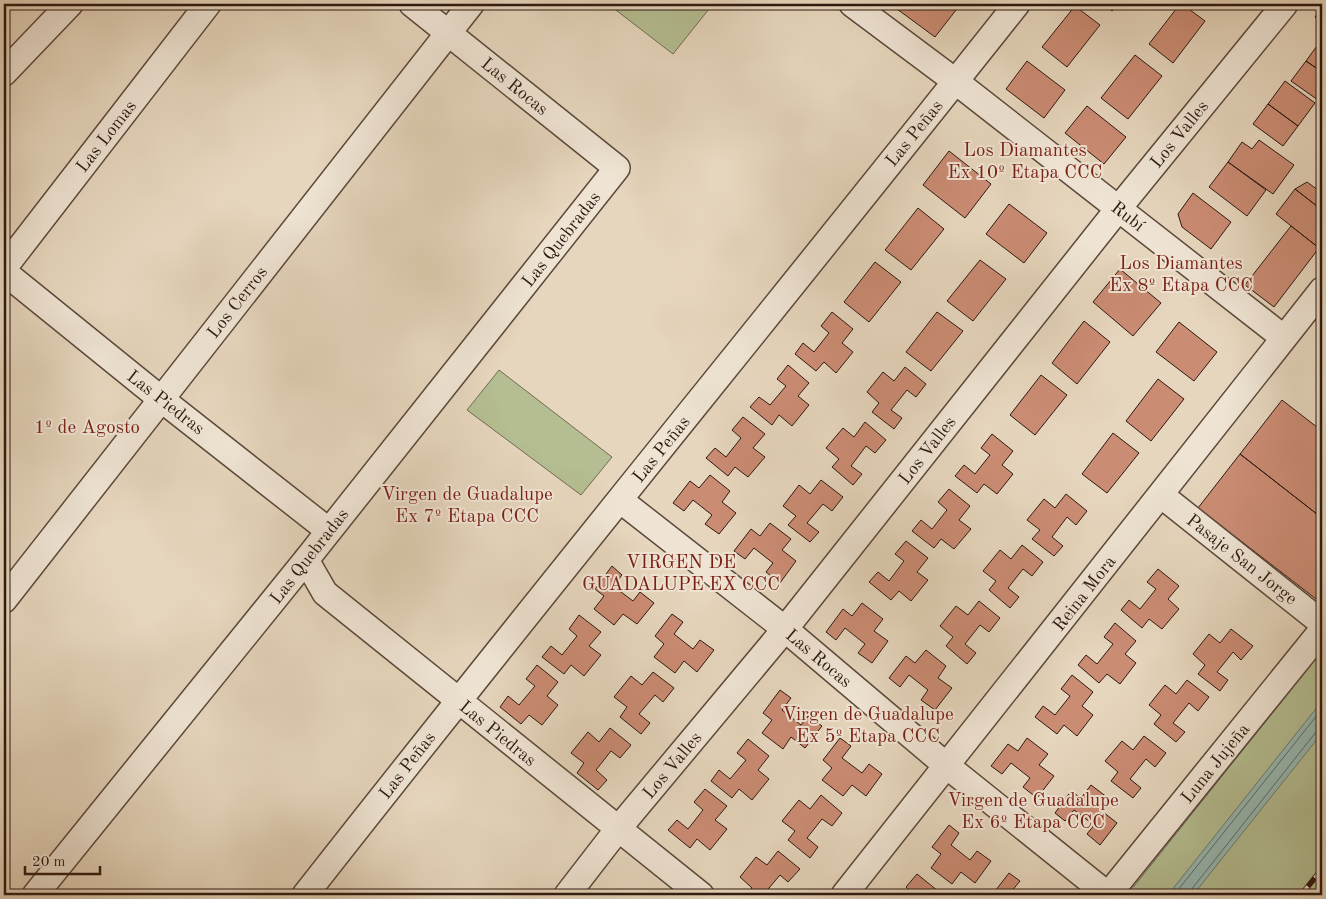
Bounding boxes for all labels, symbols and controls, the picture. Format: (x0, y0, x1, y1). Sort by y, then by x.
street label: Las Rocas (478, 55, 551, 119)
street label: Las Lomas (73, 97, 140, 176)
street label: Las Peñas (883, 97, 947, 170)
street label: Los Valles (1147, 97, 1212, 172)
district label: Los Diamantes Ex 10º Etapa CCC (948, 142, 1102, 183)
street label: Las Quebradas (519, 188, 605, 291)
street label: Rubí (1107, 198, 1147, 235)
district label: Los Diamantes Ex 8º Etapa CCC (1109, 255, 1253, 296)
street label: Los Cerros (204, 263, 271, 342)
street label: Las Piedras (123, 367, 208, 439)
street label: Las Peñas (630, 413, 694, 486)
street label: Los Valles (896, 413, 960, 488)
district label: 1º de Agosto (34, 419, 140, 438)
district label: Virgen de Guadalupe Ex 7º Etapa CCC (381, 486, 553, 527)
street label: Las Quebradas (267, 505, 353, 608)
street label: Pasaje San Jorge (1183, 511, 1300, 608)
street label: Reina Mora (1050, 553, 1120, 635)
district label: VIRGEN DE GUADALUPE EX CCC (582, 554, 780, 595)
street label: Las Rocas (782, 626, 855, 692)
street label: Las Piedras (456, 698, 539, 770)
district label: Virgen de Guadalupe Ex 5º Etapa CCC (782, 706, 954, 747)
street label: Luna Jujeña (1178, 720, 1253, 807)
street label: Las Peñas (376, 728, 440, 803)
street label: Los Valles (640, 729, 706, 802)
district label: Virgen de Guadalupe Ex 6º Etapa CCC (947, 792, 1119, 833)
scale bar (25, 844, 100, 876)
text: 20 m (32, 855, 66, 870)

